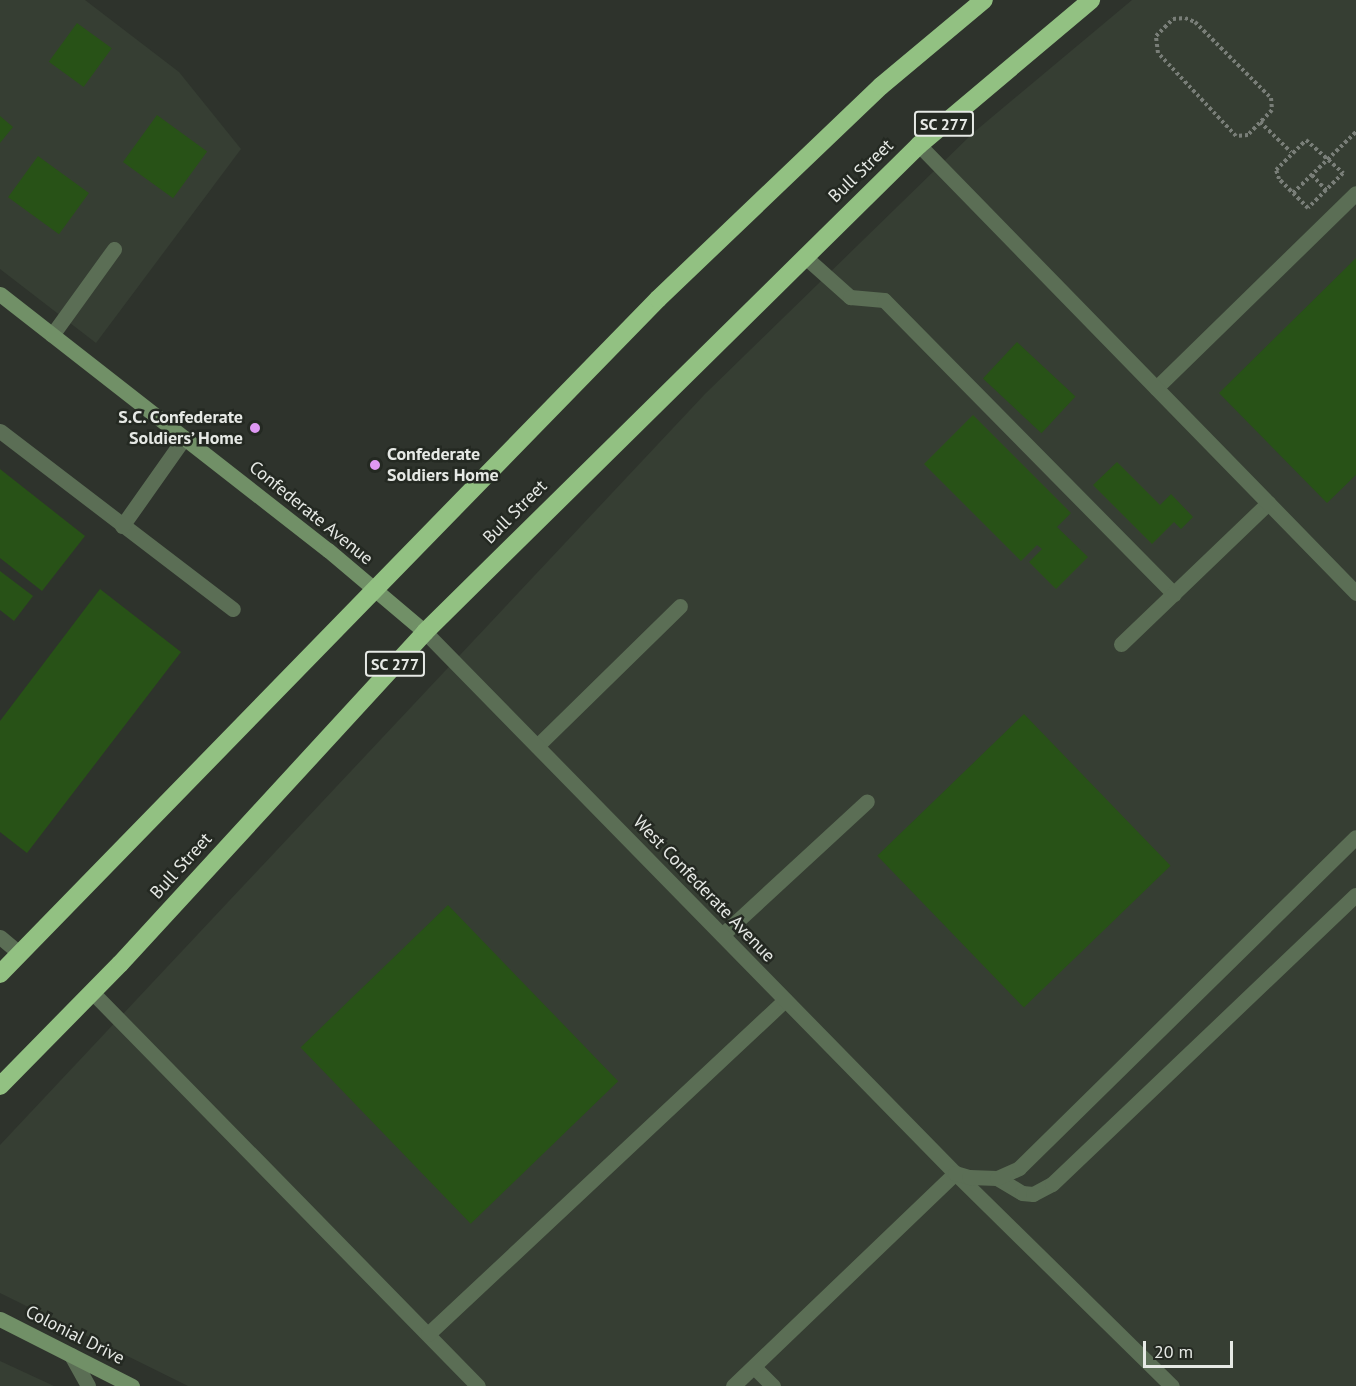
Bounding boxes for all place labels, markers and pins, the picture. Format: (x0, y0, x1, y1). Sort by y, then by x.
place label: S.C. Confederate Soldiers’ Home (117, 407, 243, 450)
marker: S.C. Confederate Soldiers’ Home (248, 421, 262, 435)
place label: Confederate Soldiers Home (387, 444, 499, 486)
marker: Confederate Soldiers Home (368, 458, 382, 472)

